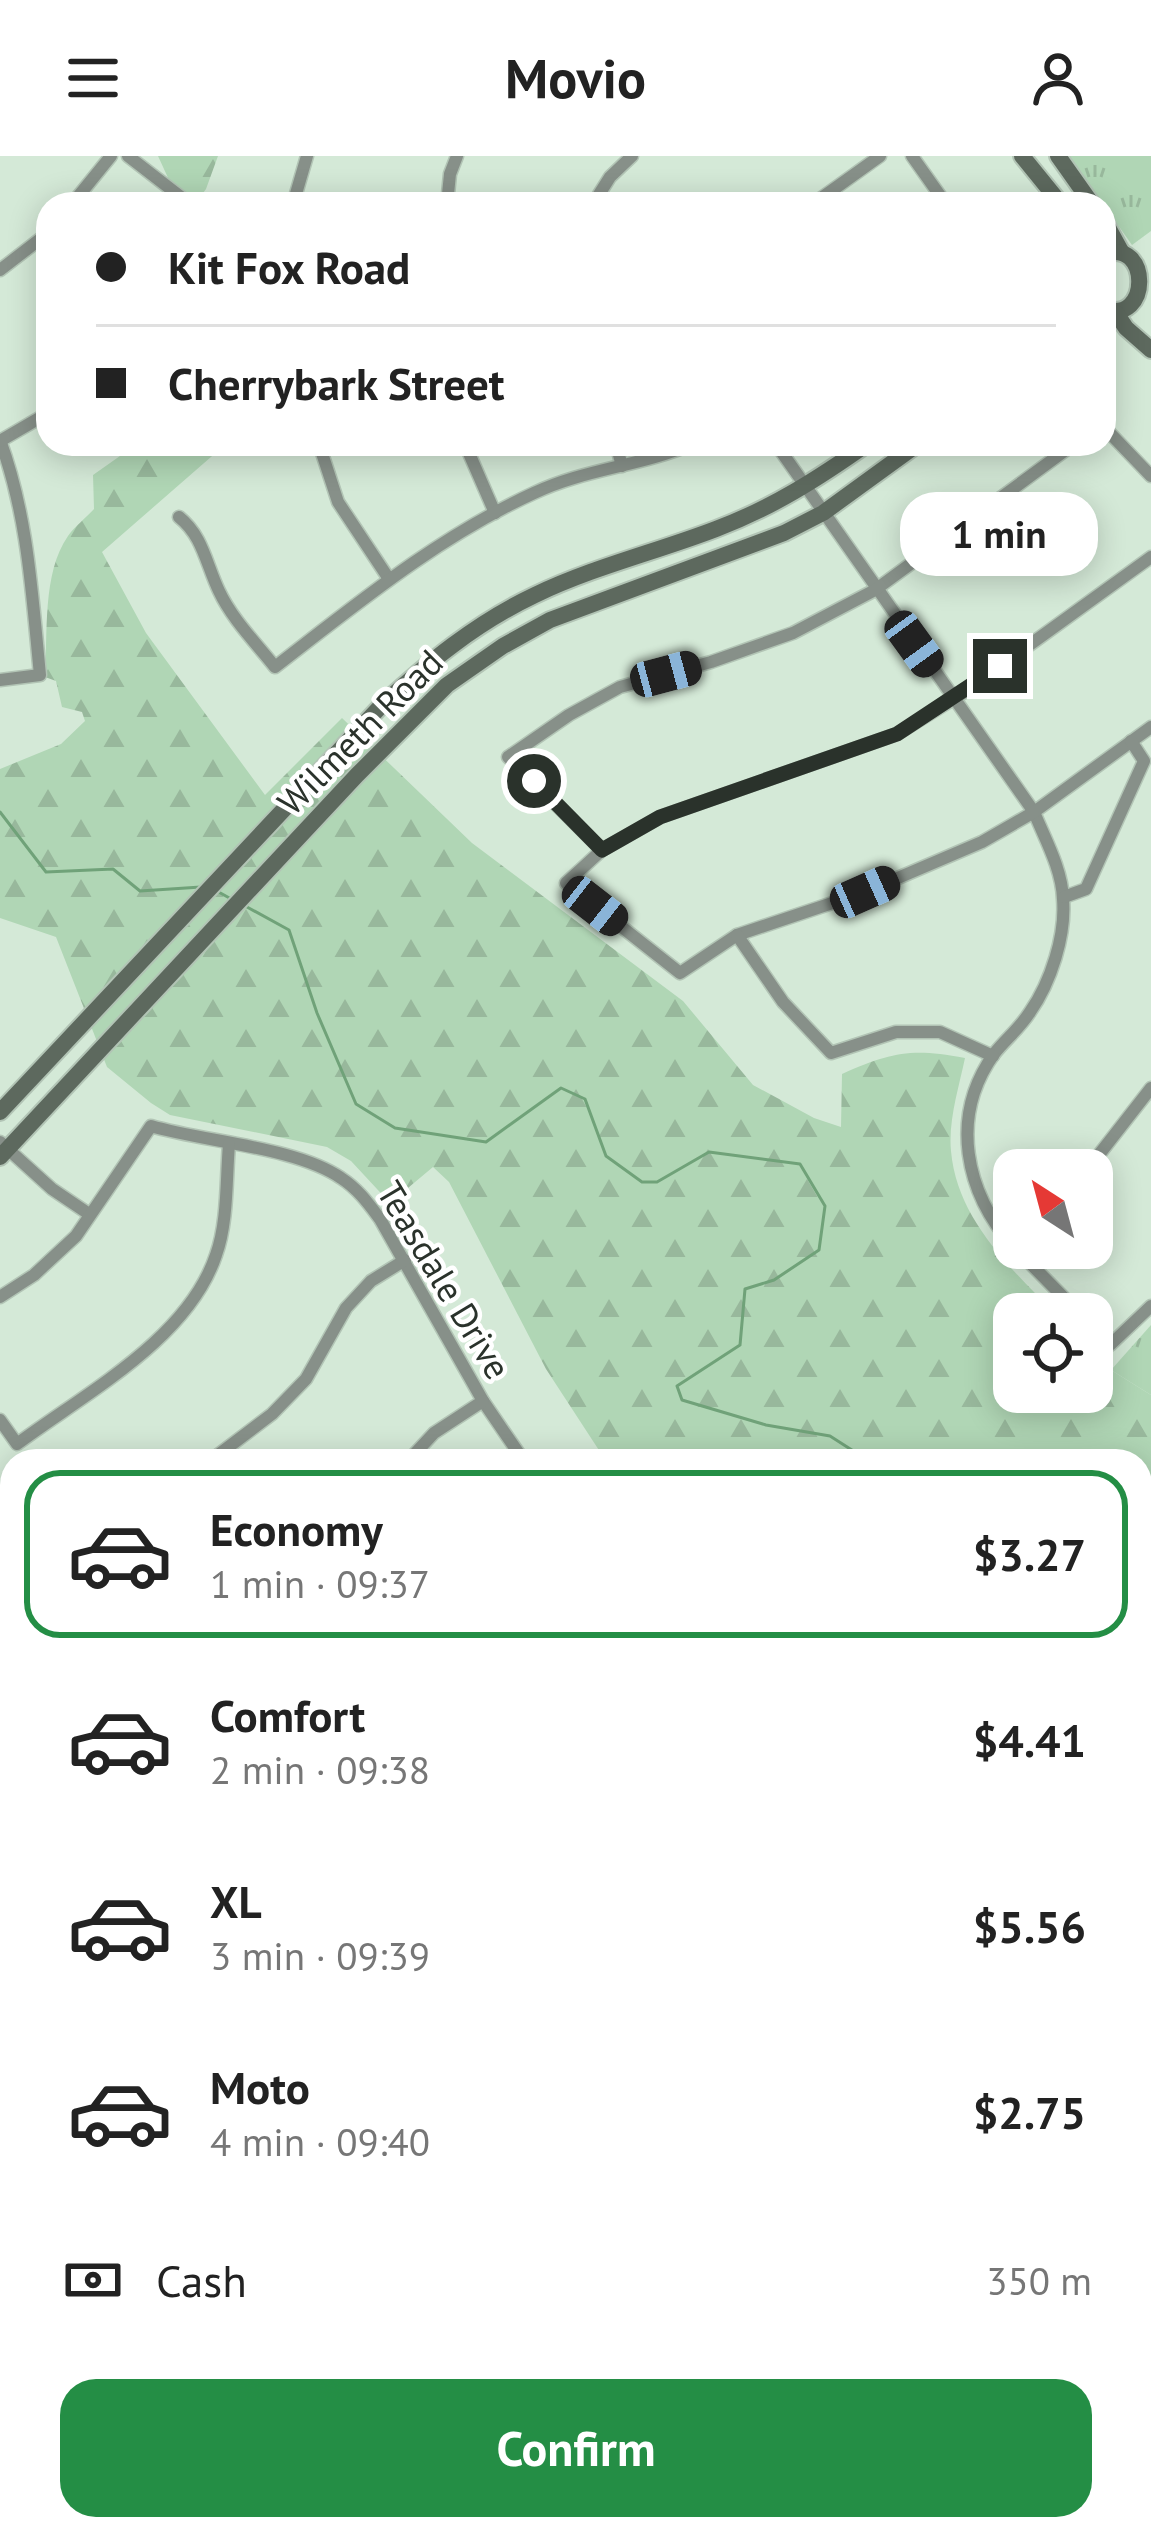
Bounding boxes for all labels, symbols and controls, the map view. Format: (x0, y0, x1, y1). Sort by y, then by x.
text: Movio (505, 43, 646, 113)
icon: menu (60, 45, 126, 111)
icon: person (1025, 45, 1091, 111)
text: Kit Fox Road (168, 238, 410, 296)
text: Cherrybark Street (168, 354, 505, 412)
callout: 1 min (901, 492, 1099, 576)
text: 1 min (951, 508, 1047, 559)
car (878, 604, 950, 684)
street label: Wilmeth Road (267, 639, 452, 824)
route end (973, 639, 1027, 693)
car (627, 647, 705, 701)
route start (507, 754, 561, 808)
car (825, 861, 905, 923)
car (556, 870, 634, 942)
north arrow (993, 1149, 1113, 1269)
map controls (993, 1149, 1113, 1413)
street label: Teasdale Drive (367, 1172, 522, 1387)
button: locate (993, 1293, 1113, 1413)
icon: car (66, 1500, 174, 1608)
text: Economy (210, 1500, 383, 1558)
text: $3.27 (973, 1525, 1086, 1583)
text: 1 min · 09:37 (210, 1558, 430, 1609)
icon: car (66, 1686, 174, 1794)
text: Comfort (210, 1686, 365, 1744)
text: $4.41 (973, 1711, 1086, 1769)
text: 2 min · 09:38 (210, 1744, 430, 1795)
icon: car (66, 1872, 174, 1980)
text: XL (210, 1872, 262, 1930)
text: $5.56 (973, 1897, 1086, 1955)
text: 3 min · 09:39 (210, 1930, 430, 1981)
icon: car (66, 2058, 174, 2166)
text: Moto (210, 2058, 310, 2116)
text: $2.75 (973, 2083, 1086, 2141)
text: 4 min · 09:40 (210, 2116, 430, 2167)
icon: cash (60, 2247, 126, 2313)
text: Cash (156, 2251, 247, 2309)
text: 350 m (986, 2255, 1092, 2306)
button: Confirm (60, 2379, 1092, 2517)

